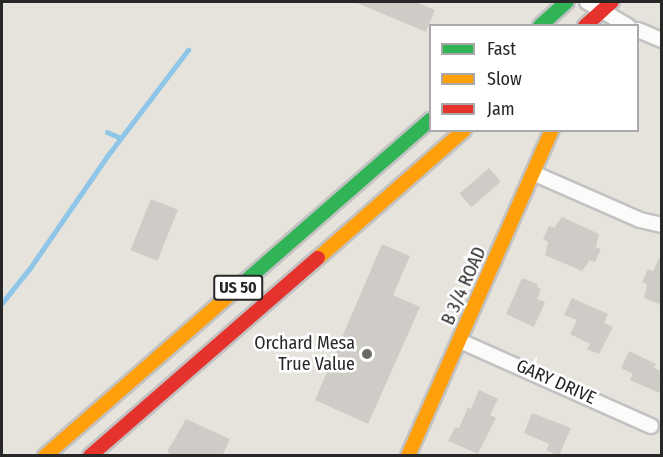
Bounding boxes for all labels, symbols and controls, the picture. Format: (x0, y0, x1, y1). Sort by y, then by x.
legend (429, 24, 639, 132)
text: Fast (487, 38, 516, 60)
text: Slow (487, 68, 522, 90)
text: Jam (487, 98, 515, 120)
street label: B 3/4 ROAD (437, 244, 491, 328)
road number: US 50 (212, 275, 264, 301)
place label: Orchard Mesa True Value (254, 333, 355, 376)
marker: Orchard Mesa True Value (360, 347, 374, 361)
street label: GARY DRIVE (513, 355, 599, 409)

